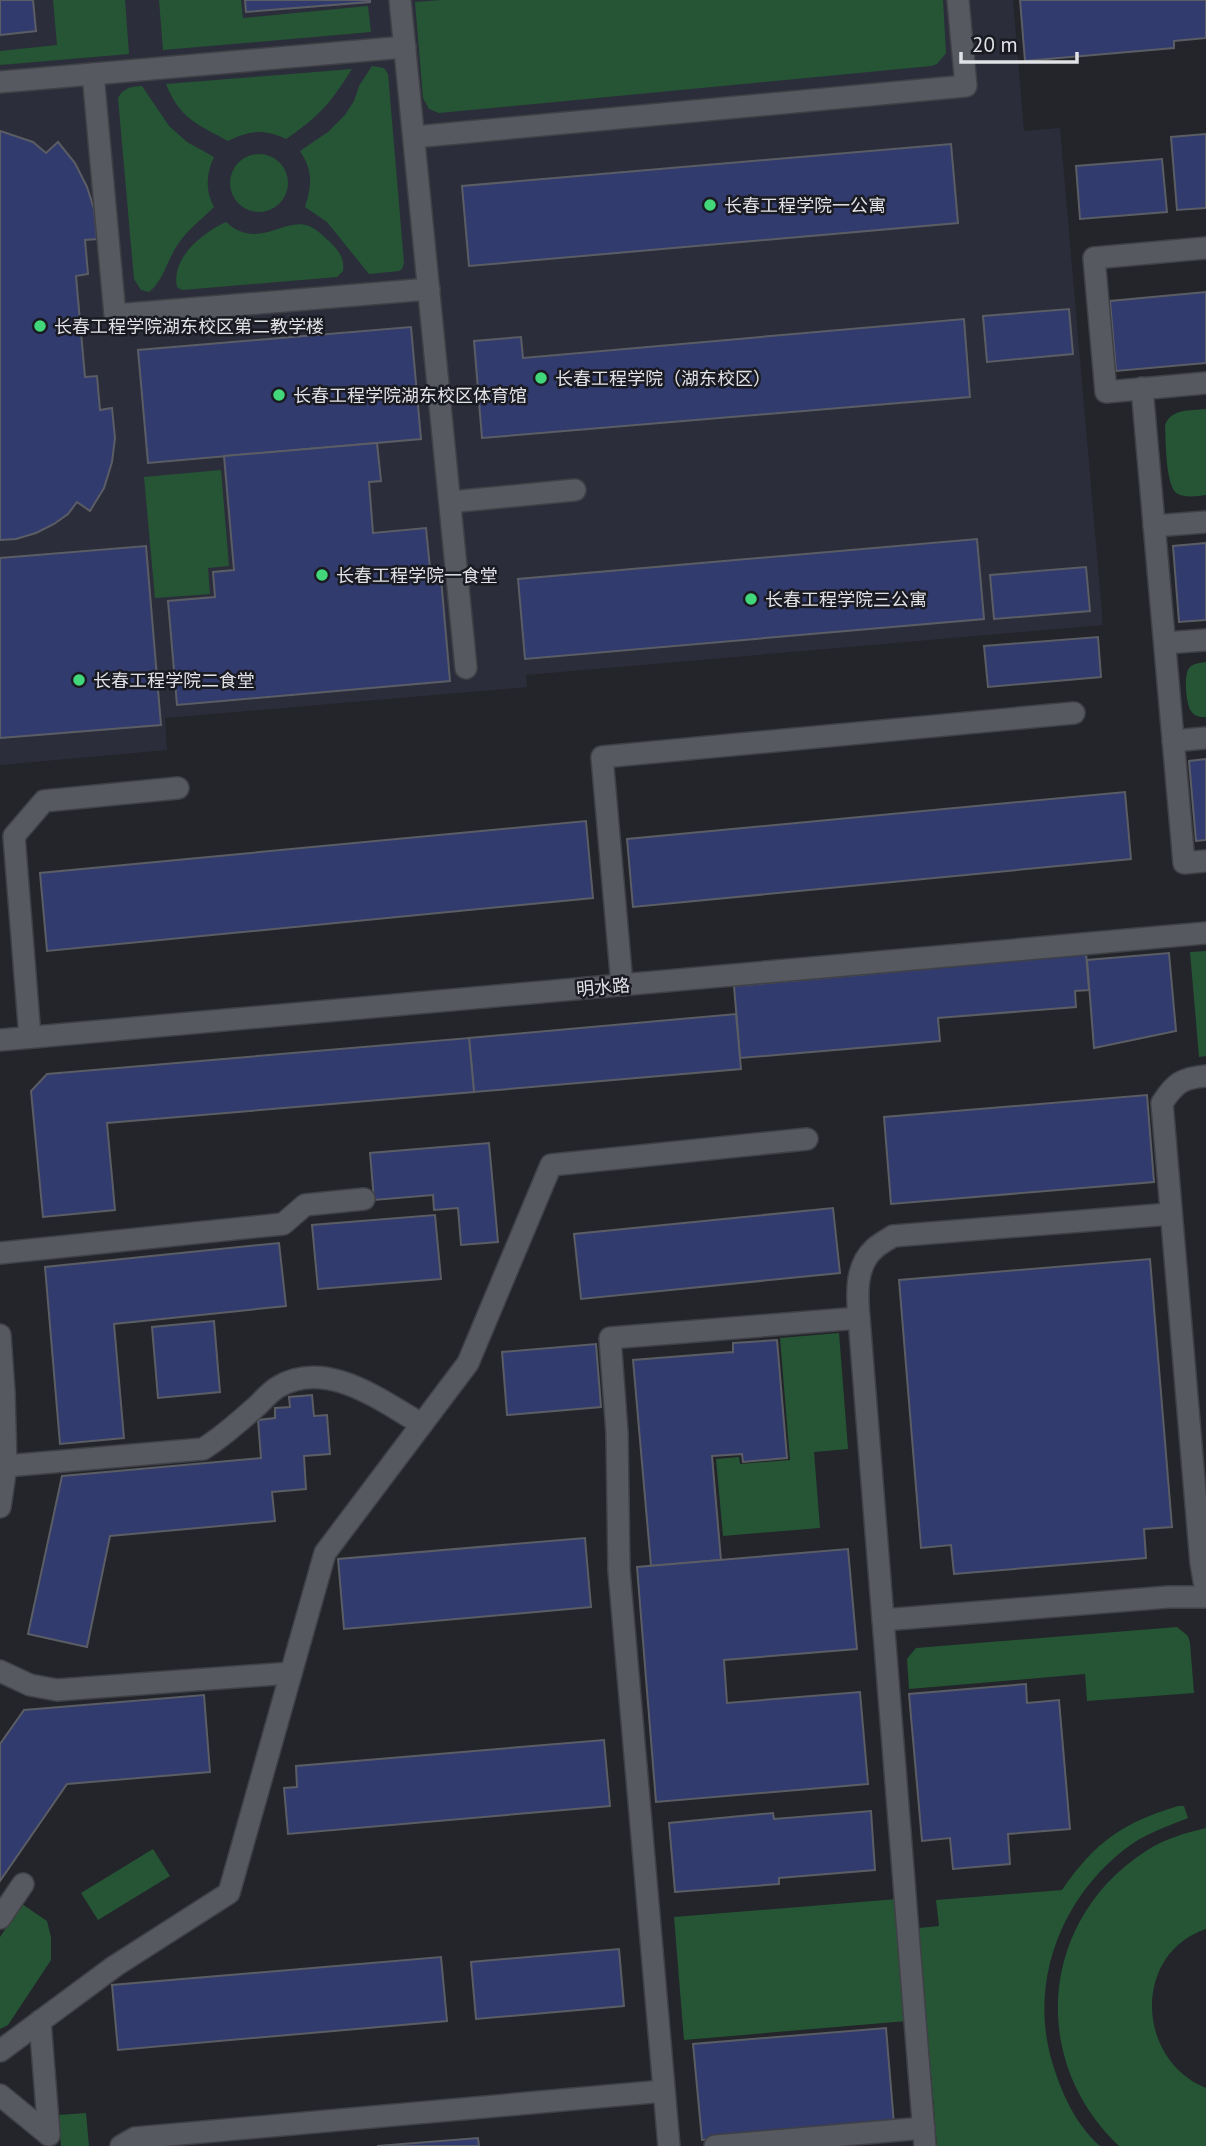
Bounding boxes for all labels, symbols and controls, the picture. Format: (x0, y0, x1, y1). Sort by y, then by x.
scale bar (961, 21, 1076, 65)
text: 20 m (972, 31, 1018, 58)
place label: 长春工程学院一公寓 (724, 194, 886, 217)
marker: 长春工程学院一公寓 (702, 197, 718, 213)
place label: 长春工程学院湖东校区第二教学楼 (54, 315, 324, 338)
marker: 长春工程学院湖东校区第二教学楼 (32, 318, 48, 334)
place label: 长春工程学院（湖东校区） (555, 367, 771, 390)
marker: 长春工程学院（湖东校区） (533, 370, 549, 386)
place label: 长春工程学院湖东校区体育馆 (293, 384, 527, 407)
marker: 长春工程学院湖东校区体育馆 (271, 387, 287, 403)
place label: 长春工程学院一食堂 (336, 564, 498, 587)
marker: 长春工程学院一食堂 (314, 567, 330, 583)
place label: 长春工程学院三公寓 (765, 588, 927, 611)
marker: 长春工程学院三公寓 (743, 591, 759, 607)
place label: 长春工程学院二食堂 (93, 669, 255, 692)
marker: 长春工程学院二食堂 (71, 672, 87, 688)
street label: 明水路 (575, 973, 631, 1001)

